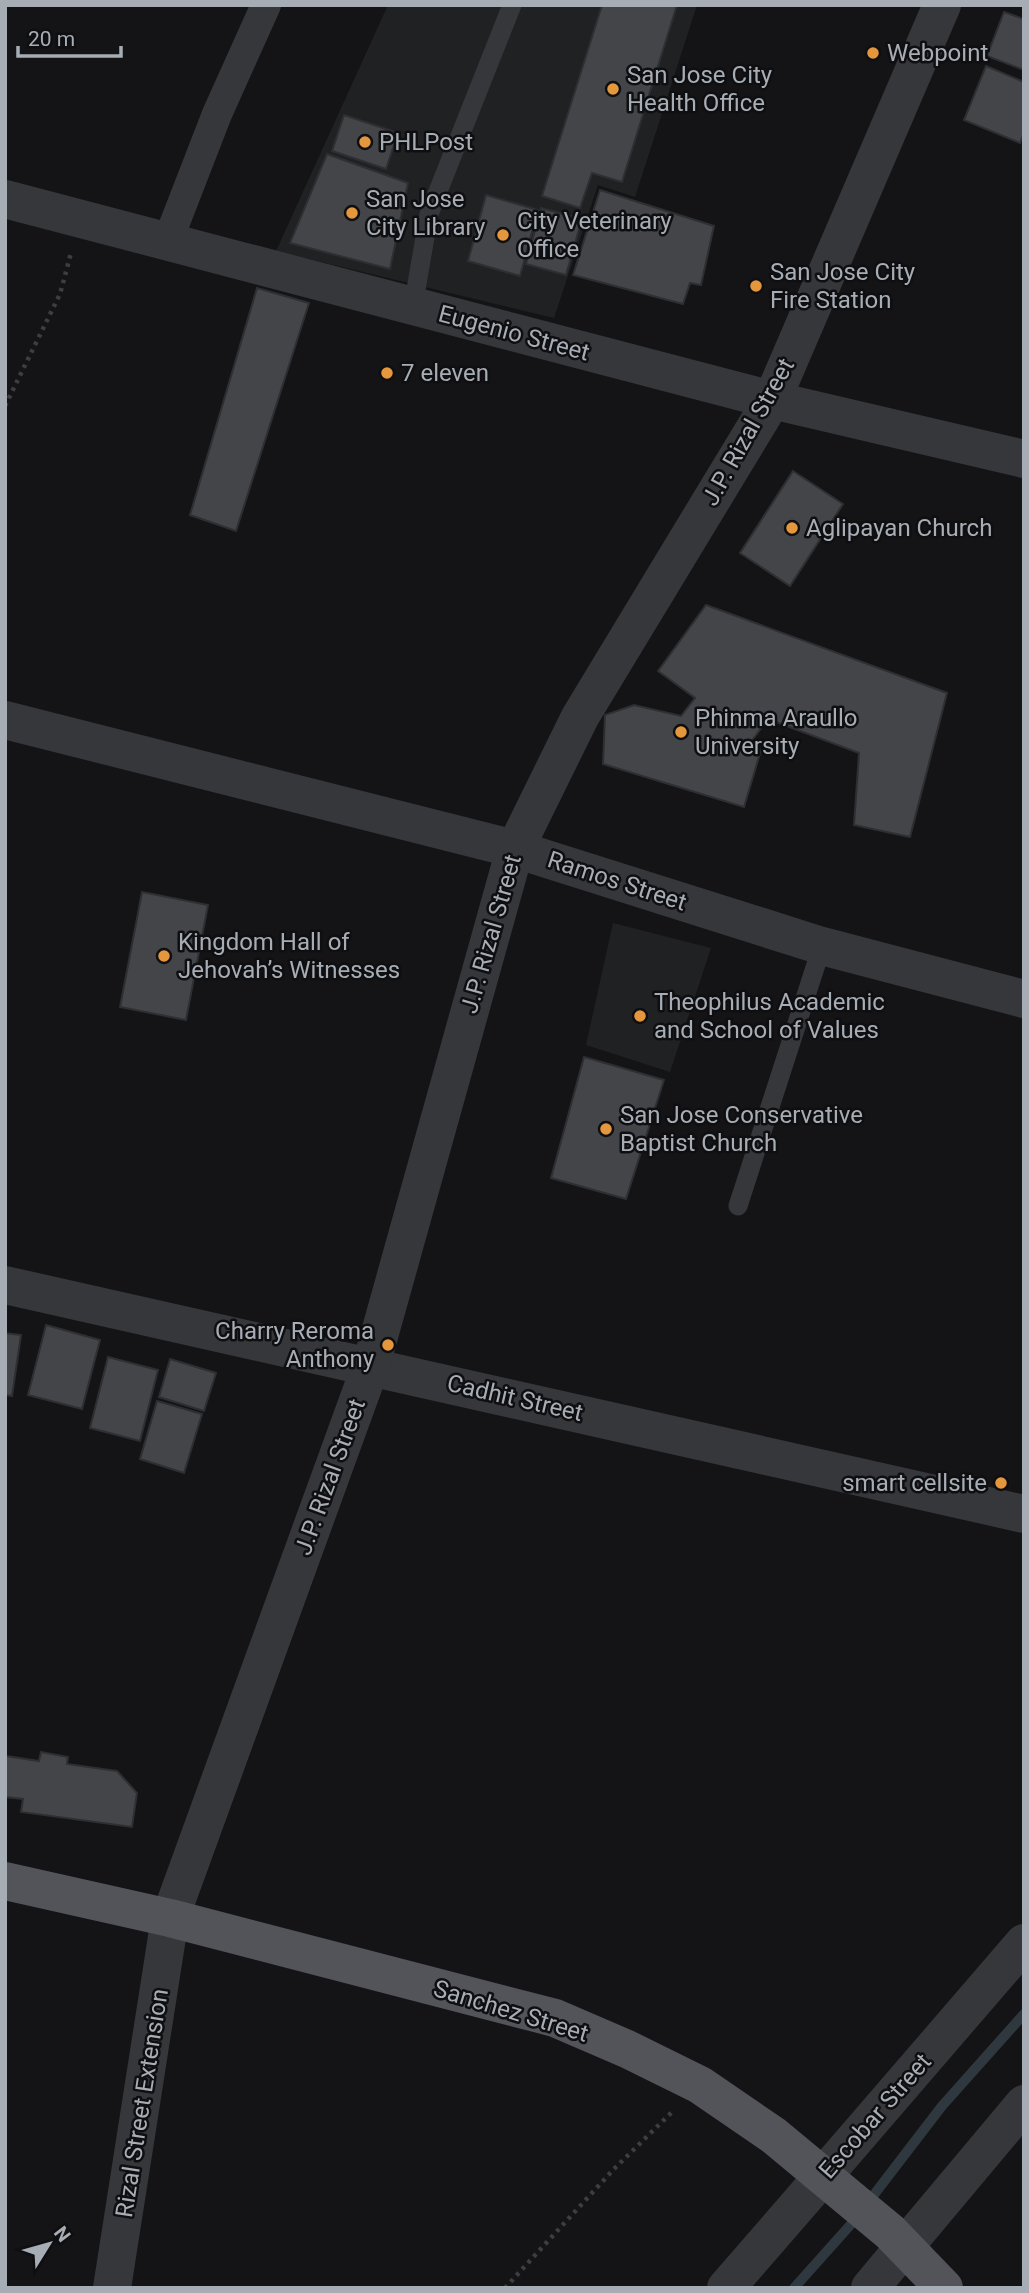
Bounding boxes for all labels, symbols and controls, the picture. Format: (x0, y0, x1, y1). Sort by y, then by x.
scale bar (18, 14, 121, 58)
text: 20 m (28, 27, 75, 51)
place label: Webpoint (887, 39, 988, 67)
marker: Webpoint (865, 45, 881, 61)
place label: San Jose City Health Office (627, 61, 773, 117)
marker: San Jose City Health Office (605, 81, 621, 97)
place label: PHLPost (379, 128, 473, 156)
marker: PHLPost (357, 134, 373, 150)
place label: San Jose City Library (366, 185, 486, 241)
marker: San Jose City Library (344, 205, 360, 221)
place label: City Veterinary Office (517, 207, 672, 263)
marker: City Veterinary Office (495, 227, 511, 243)
place label: San Jose City Fire Station (770, 258, 916, 314)
marker: San Jose City Fire Station (748, 278, 764, 294)
street label: Eugenio Street (436, 299, 593, 367)
street label: J.P. Rizal Street (696, 353, 800, 510)
place label: 7 eleven (401, 359, 489, 387)
marker: 7 eleven (379, 365, 395, 381)
place label: Aglipayan Church (806, 514, 992, 542)
marker: Aglipayan Church (784, 520, 800, 536)
place label: Phinma Araullo University (695, 704, 857, 760)
marker: Phinma Araullo University (673, 724, 689, 740)
street label: Ramos Street (544, 845, 690, 917)
street label: J.P. Rizal Street (455, 851, 527, 1017)
place label: Kingdom Hall of Jehovah’s Witnesses (178, 928, 400, 984)
marker: Kingdom Hall of Jehovah’s Witnesses (156, 948, 172, 964)
place label: Theophilus Academic and School of Values (654, 988, 885, 1044)
marker: Theophilus Academic and School of Values (632, 1008, 648, 1024)
place label: San Jose Conservative Baptist Church (620, 1101, 863, 1157)
marker: San Jose Conservative Baptist Church (598, 1121, 614, 1137)
place label: Charry Reroma Anthony (215, 1317, 375, 1373)
marker: Charry Reroma Anthony (380, 1337, 396, 1353)
street label: Cadhit Street (444, 1369, 586, 1427)
street label: J.P. Rizal Street (289, 1395, 371, 1559)
place label: smart cellsite (842, 1469, 987, 1497)
marker: smart cellsite (993, 1475, 1009, 1491)
street label: Sanchez Street (430, 1974, 592, 2048)
street label: Rizal Street Extension (110, 1987, 174, 2219)
street label: Escobar Street (813, 2048, 937, 2184)
north arrow (14, 2209, 84, 2279)
text: N (49, 2222, 75, 2246)

